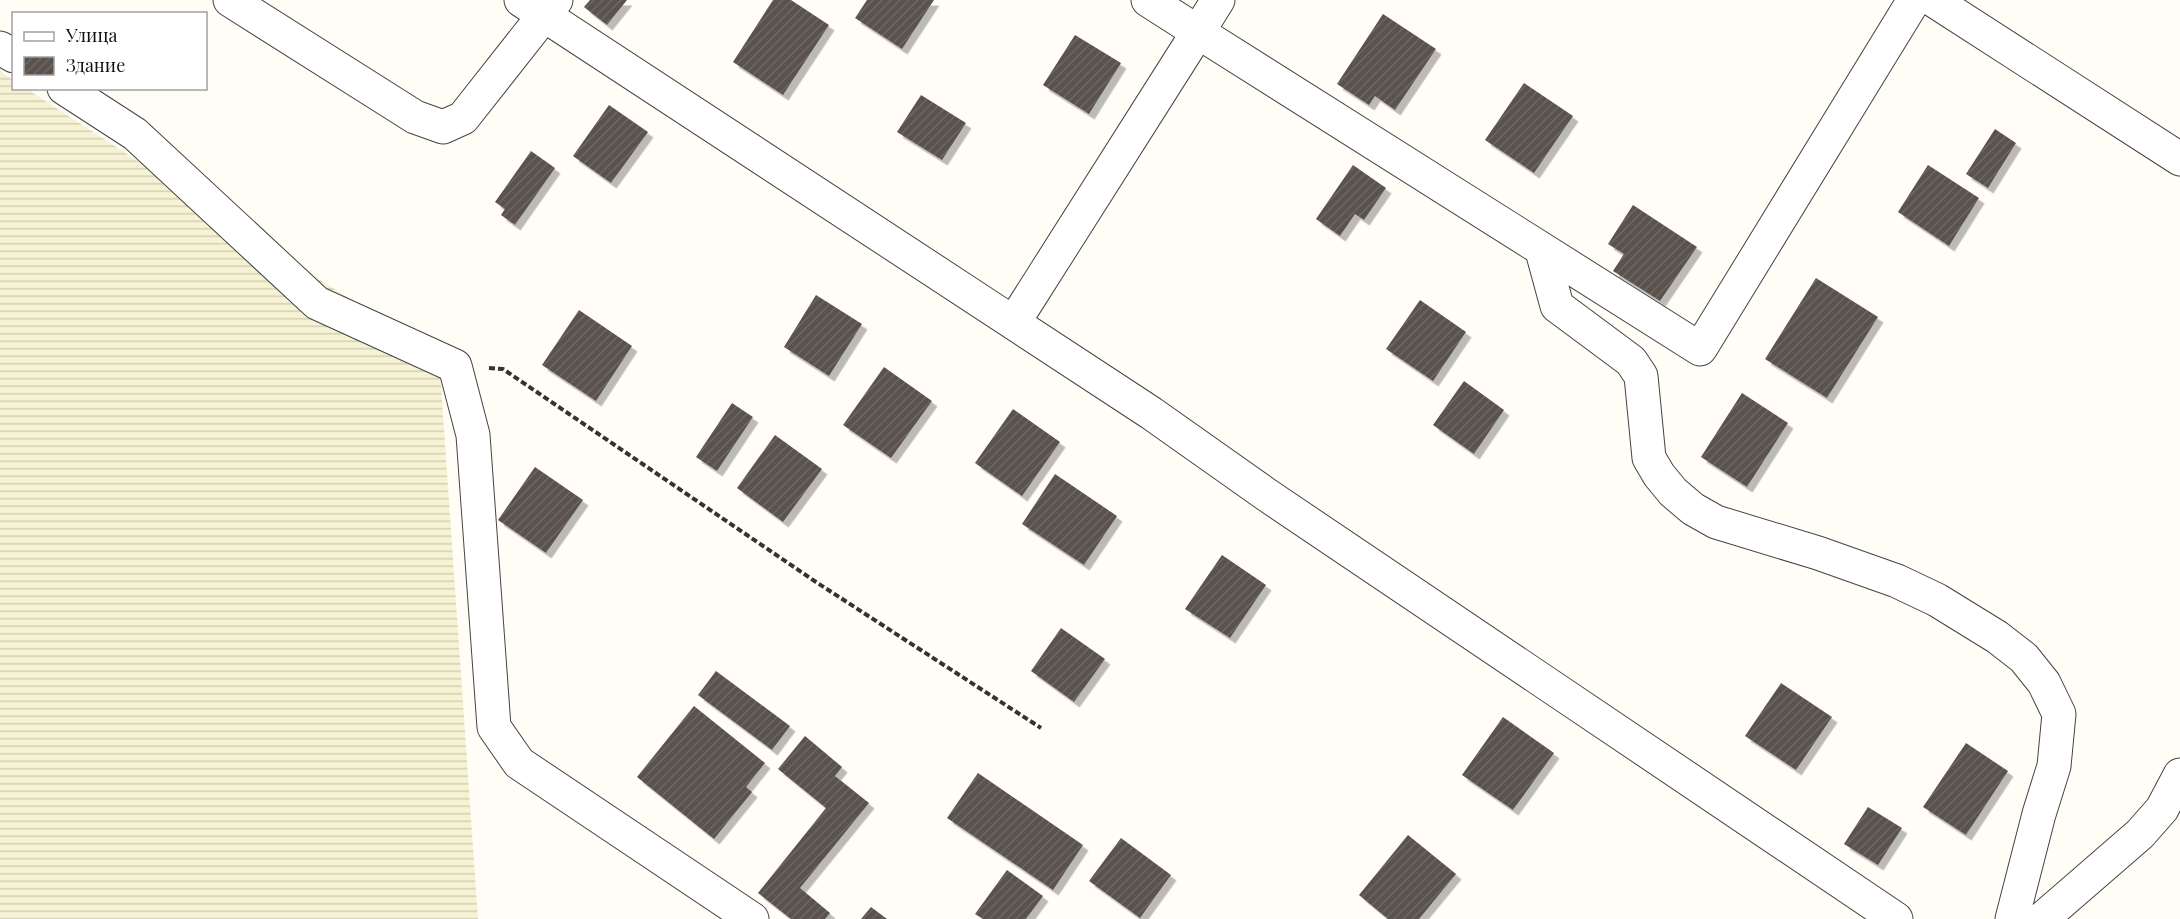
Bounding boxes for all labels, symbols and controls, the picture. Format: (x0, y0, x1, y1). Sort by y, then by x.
legend (12, 12, 207, 90)
text: Улица (65, 23, 117, 47)
text: Здание (66, 53, 125, 77)

